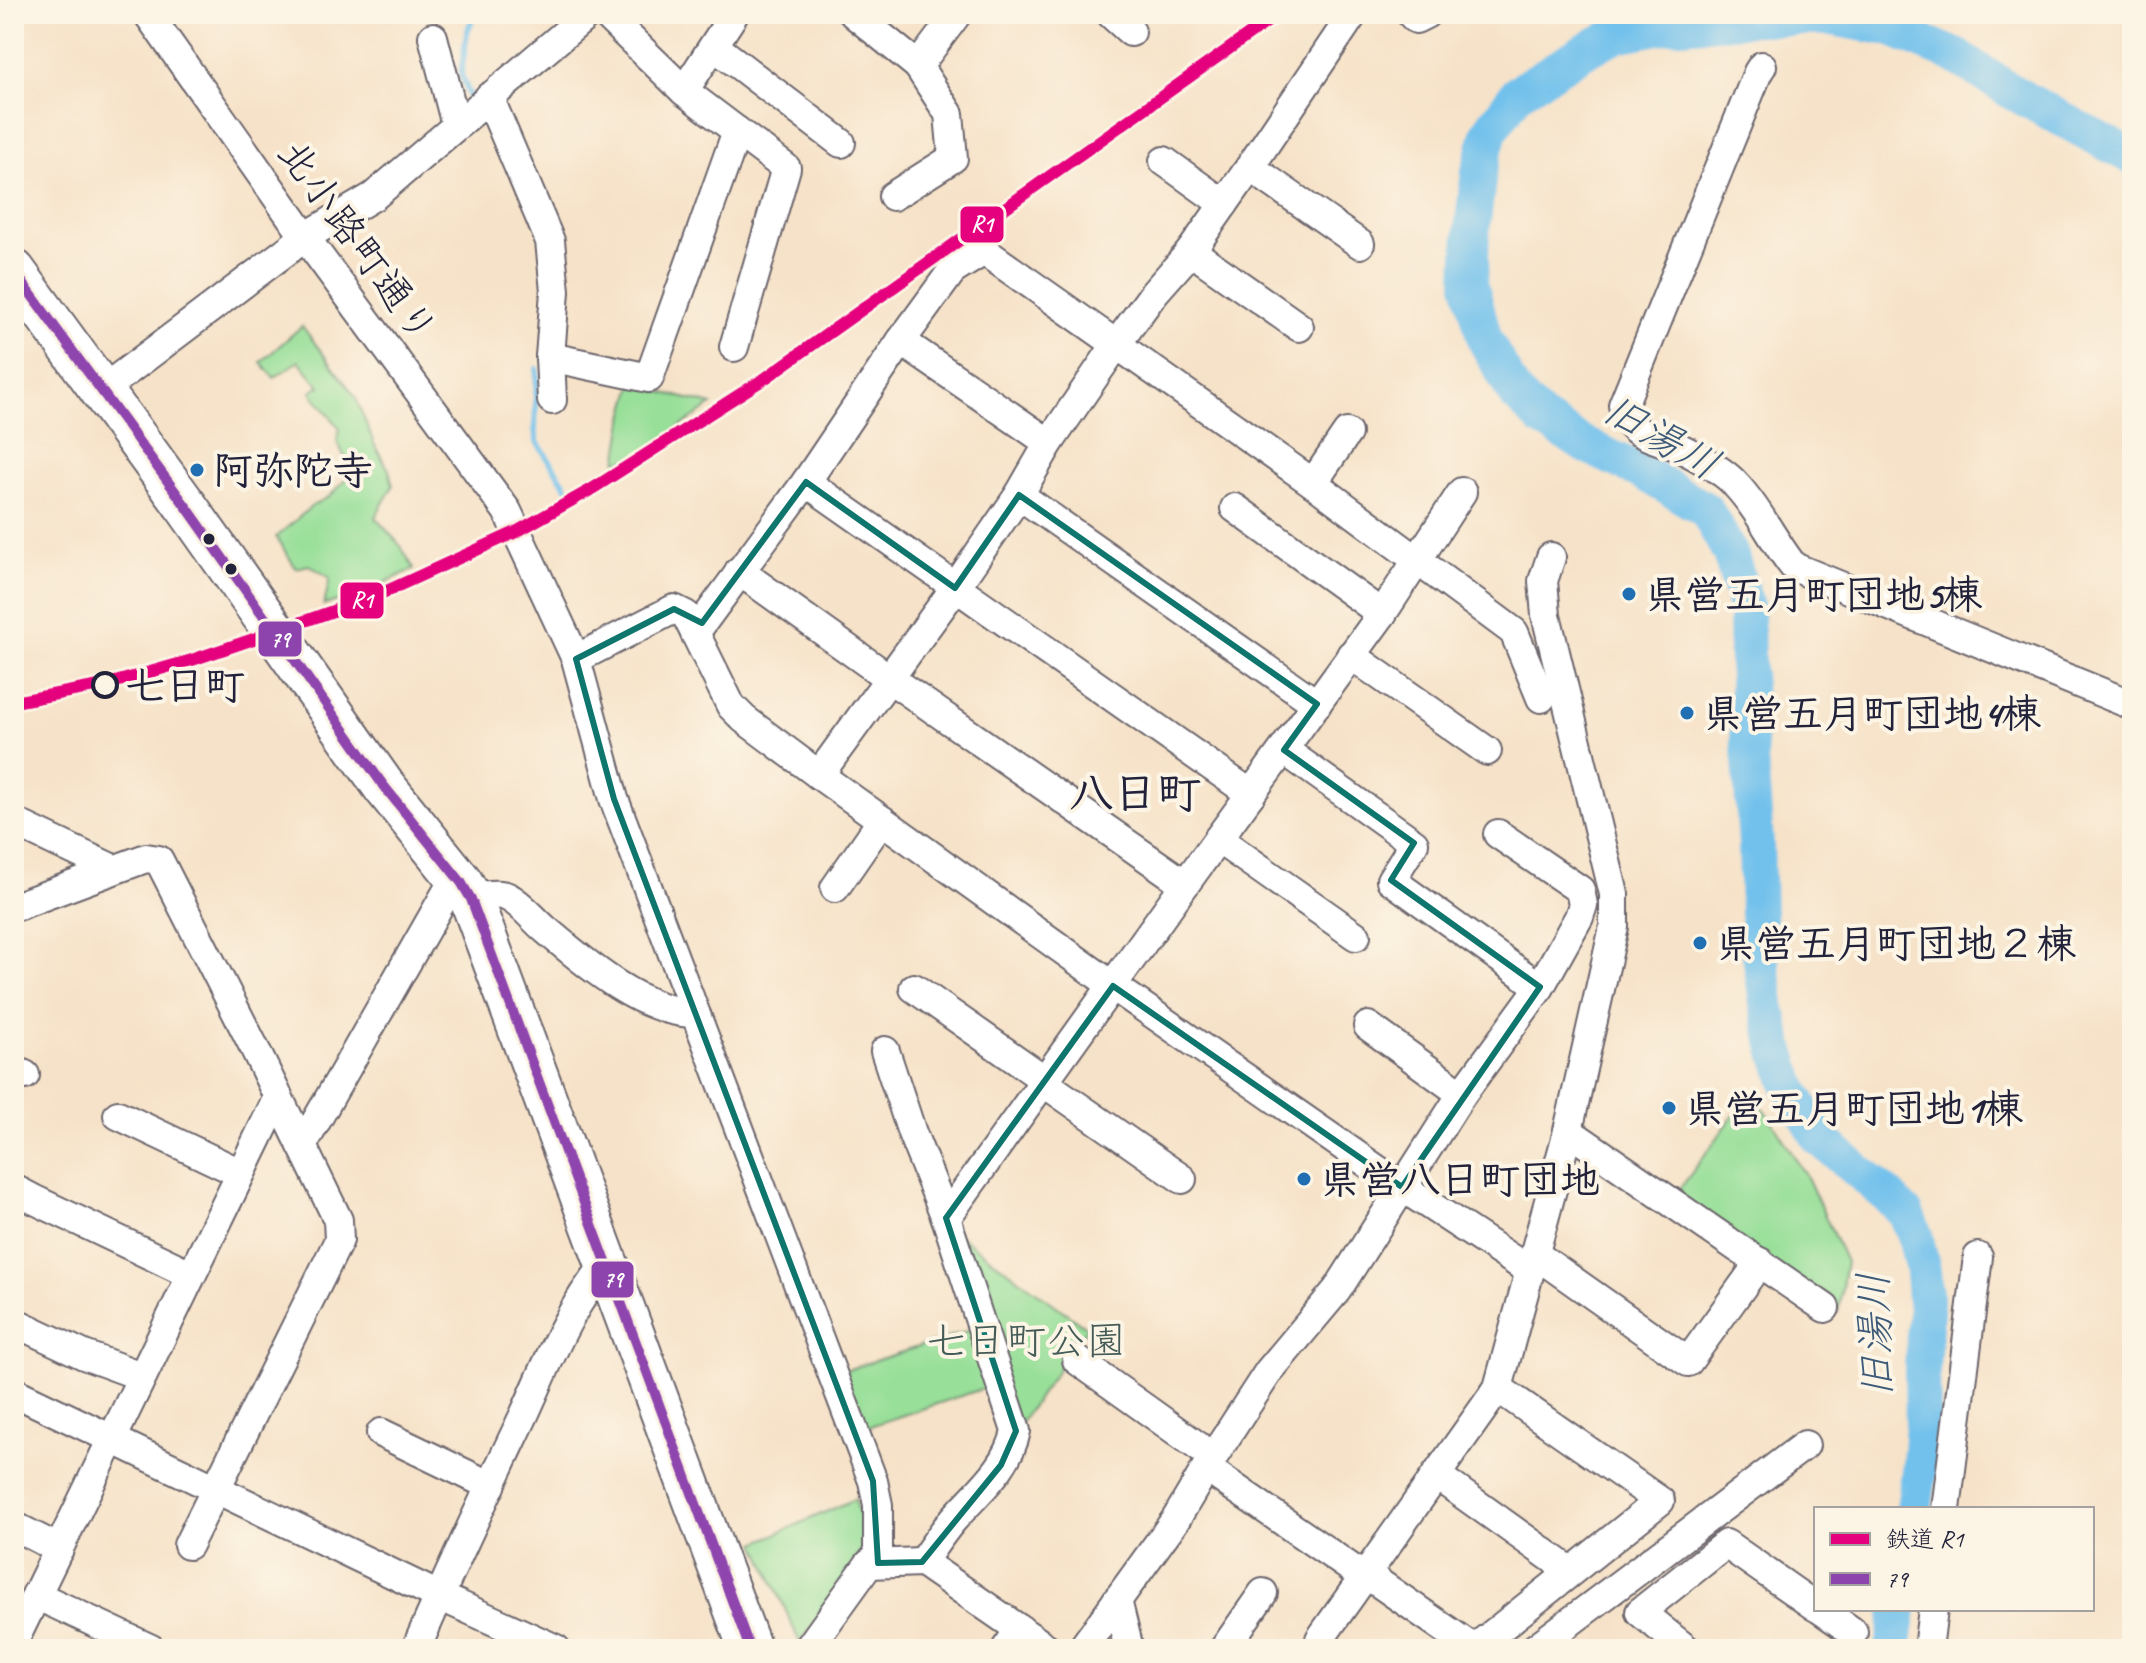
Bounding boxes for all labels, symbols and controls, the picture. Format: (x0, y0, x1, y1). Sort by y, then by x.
street label: 北小路町通り (266, 130, 448, 353)
line badge: R1 (959, 205, 1005, 244)
text: R1 (971, 211, 995, 239)
water label: 旧湯川 (1593, 383, 1729, 492)
place label: 阿弥陀寺 (213, 446, 373, 496)
marker: 阿弥陀寺 (188, 461, 206, 479)
unlabelled marker (201, 531, 217, 547)
unlabelled marker (223, 561, 239, 577)
place label: 県営五月町団地5棟 (1645, 570, 1982, 620)
line badge: R1 (339, 581, 385, 620)
marker: 県営五月町団地5棟 (1620, 585, 1638, 603)
text: R1 (351, 587, 375, 615)
line badge: 79 (257, 620, 303, 658)
text: 79 (270, 626, 292, 654)
place label: 七日町 (125, 661, 245, 711)
marker: 七日町 (92, 672, 118, 698)
place label: 県営五月町団地4棟 (1703, 689, 2041, 739)
marker: 県営五月町団地4棟 (1678, 704, 1696, 722)
district label: 八日町 (1069, 766, 1201, 821)
place label: 県営五月町団地２棟 (1716, 919, 2076, 969)
marker: 県営五月町団地２棟 (1691, 934, 1709, 952)
place label: 県営五月町団地1棟 (1685, 1084, 2023, 1134)
marker: 県営五月町団地1棟 (1660, 1099, 1678, 1117)
place label: 県営八日町団地 (1320, 1155, 1600, 1205)
marker: 県営八日町団地 (1295, 1170, 1313, 1188)
line badge: 79 (590, 1260, 635, 1299)
text: 79 (603, 1266, 625, 1294)
water label: 旧湯川 (1847, 1271, 1904, 1399)
park label: 七日町公園 (926, 1316, 1126, 1366)
legend (1814, 1507, 2094, 1611)
text: 鉄道 R1 (1886, 1524, 1965, 1554)
text: 79 (1886, 1564, 1910, 1594)

